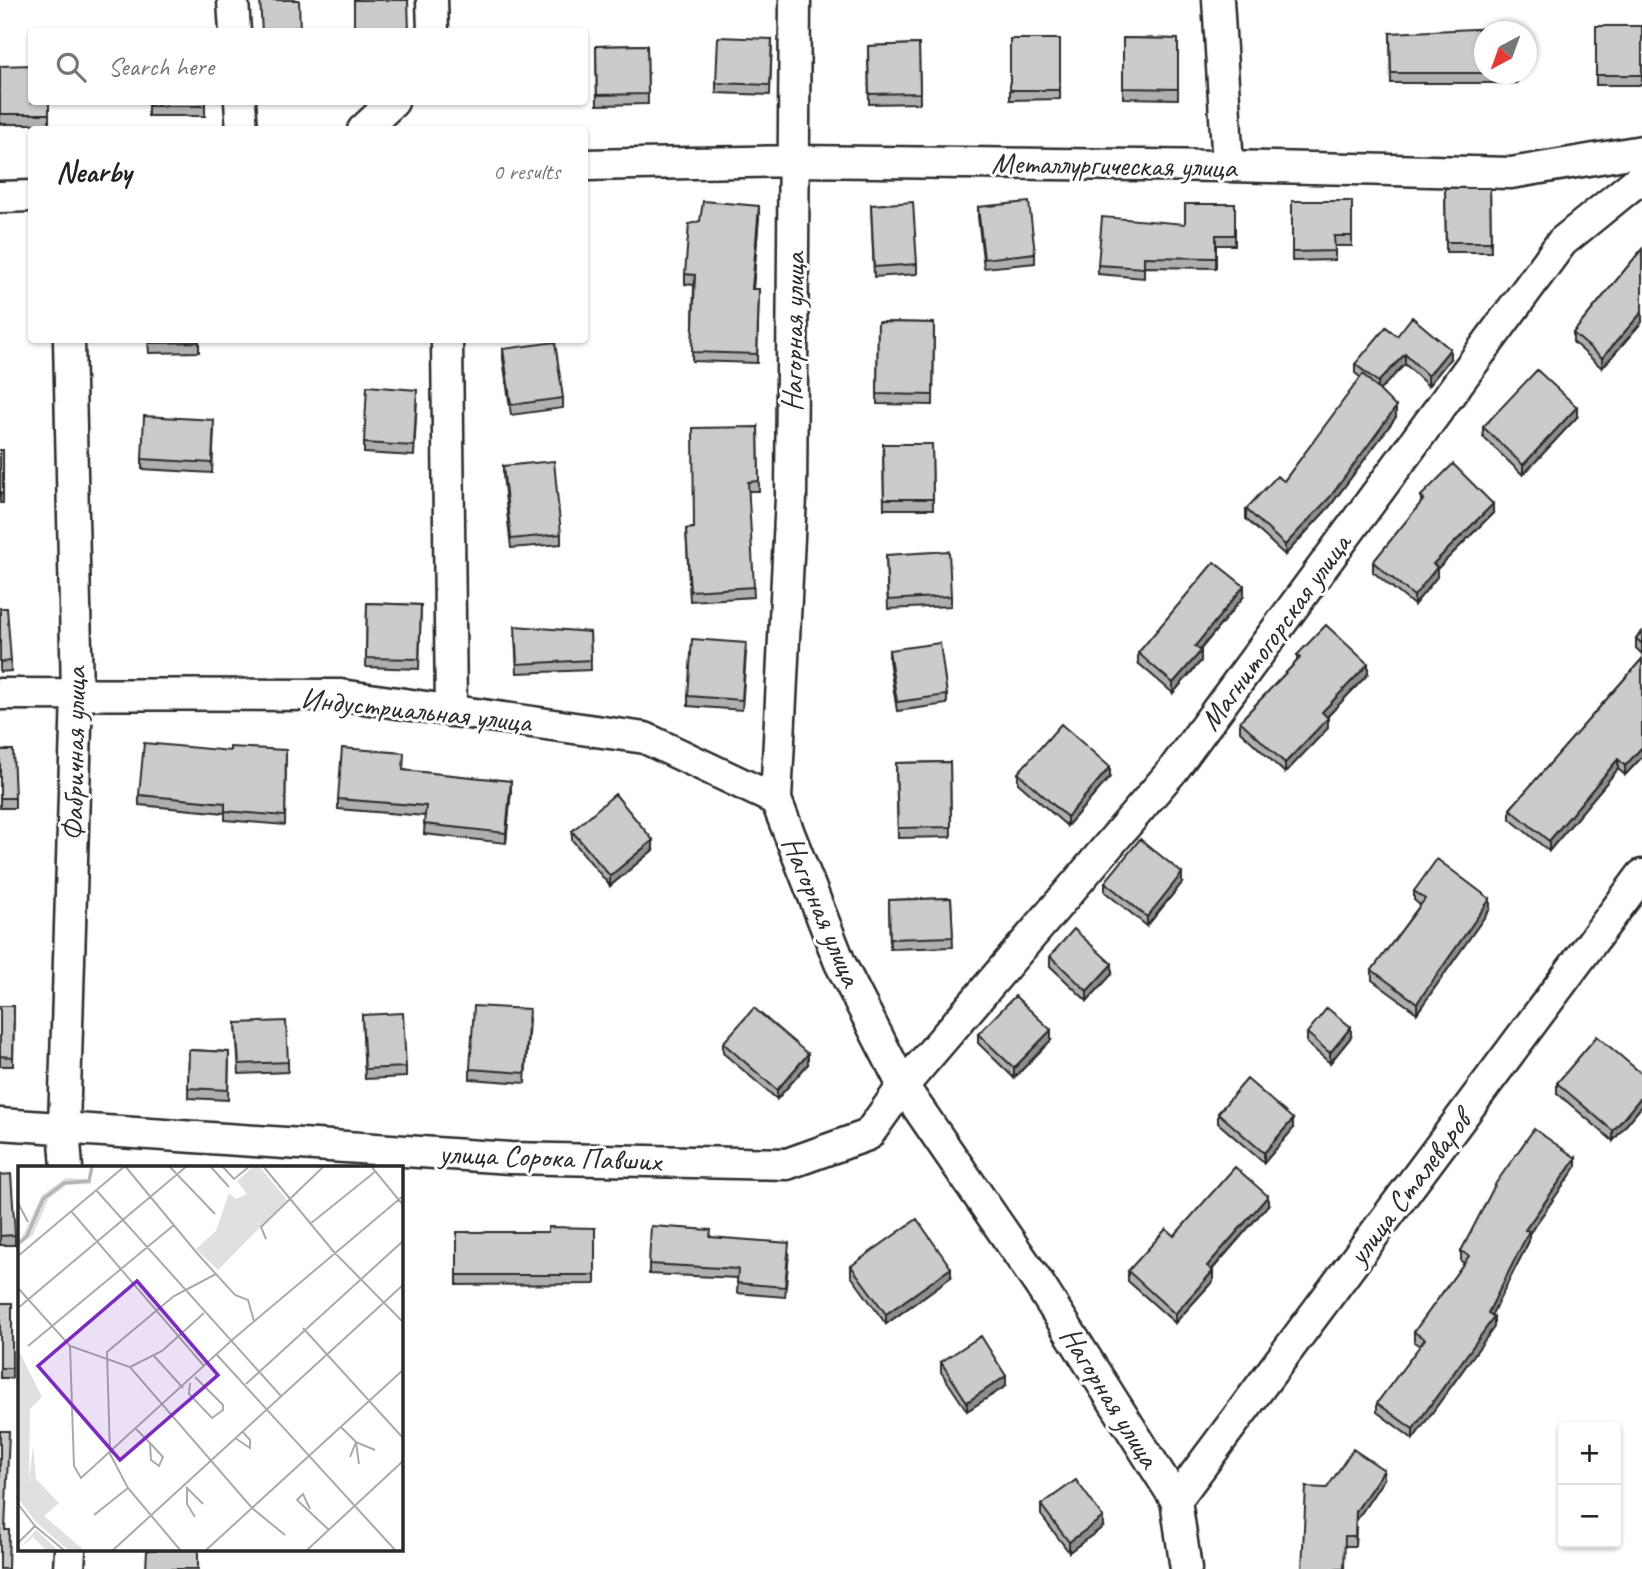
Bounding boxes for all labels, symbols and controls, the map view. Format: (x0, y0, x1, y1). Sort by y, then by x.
north arrow (1474, 21, 1537, 84)
search box (28, 28, 588, 105)
icon: search (52, 48, 90, 86)
text: Search here (108, 50, 214, 83)
street label: Металлургическая улица (991, 144, 1239, 186)
text: Nearby (56, 153, 132, 191)
text: 0 results (493, 157, 560, 186)
street label: Нагорная улица (773, 250, 813, 412)
street label: Магнитогорская улица (1191, 524, 1361, 738)
street label: Фабричная улица (53, 665, 95, 841)
street label: Индустриальная улица (299, 679, 535, 741)
street label: Нагорная улица (773, 830, 871, 993)
street label: улица Сталеваров (1338, 1098, 1483, 1274)
street label: улица Сорока Павших (436, 1134, 664, 1180)
inset map (18, 1166, 402, 1552)
street label: Нагорная улица (1052, 1319, 1169, 1476)
map controls (1558, 1422, 1621, 1548)
button: + (1558, 1422, 1621, 1485)
button: − (1558, 1485, 1621, 1548)

